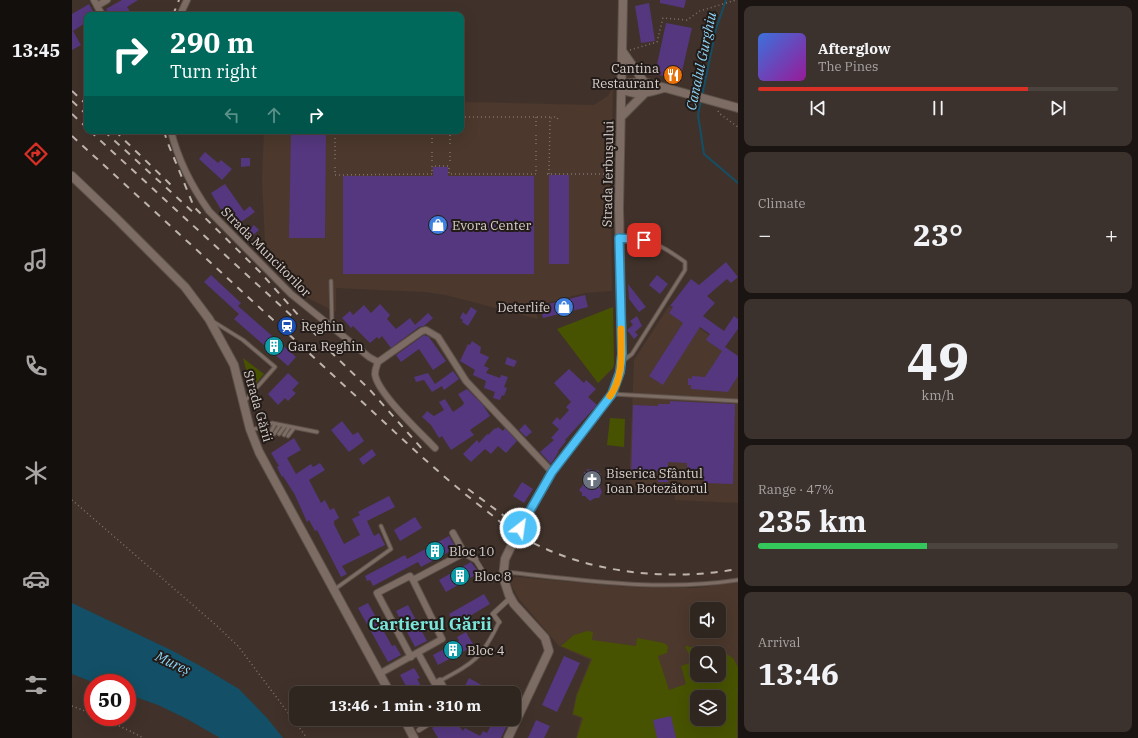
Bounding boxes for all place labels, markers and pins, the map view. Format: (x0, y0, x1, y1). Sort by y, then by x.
place label: Cantina Restaurant (592, 60, 659, 92)
restaurant icon: Cantina Restaurant (662, 64, 684, 86)
shop icon: Evora Center (427, 214, 449, 236)
place label: Evora Center (452, 217, 531, 234)
pin (627, 223, 661, 257)
shop icon: Deterlife (553, 296, 575, 318)
place label: Deterlife (497, 299, 550, 316)
station icon: Reghin (276, 315, 298, 337)
place label: Reghin (301, 318, 344, 335)
building icon: Gara Reghin (263, 335, 285, 357)
place label: Gara Reghin (288, 338, 364, 355)
place label: Biserica Sfântul Ioan Botezătorul (606, 465, 707, 497)
church icon: Biserica Sfântul Ioan Botezătorul (581, 469, 603, 491)
building icon: Bloc 10 (424, 540, 446, 562)
place label: Bloc 10 (449, 543, 495, 560)
building icon: Bloc 8 (449, 565, 471, 587)
place label: Bloc 8 (474, 568, 512, 585)
building icon: Bloc 4 (442, 639, 464, 661)
place label: Bloc 4 (467, 642, 505, 659)

